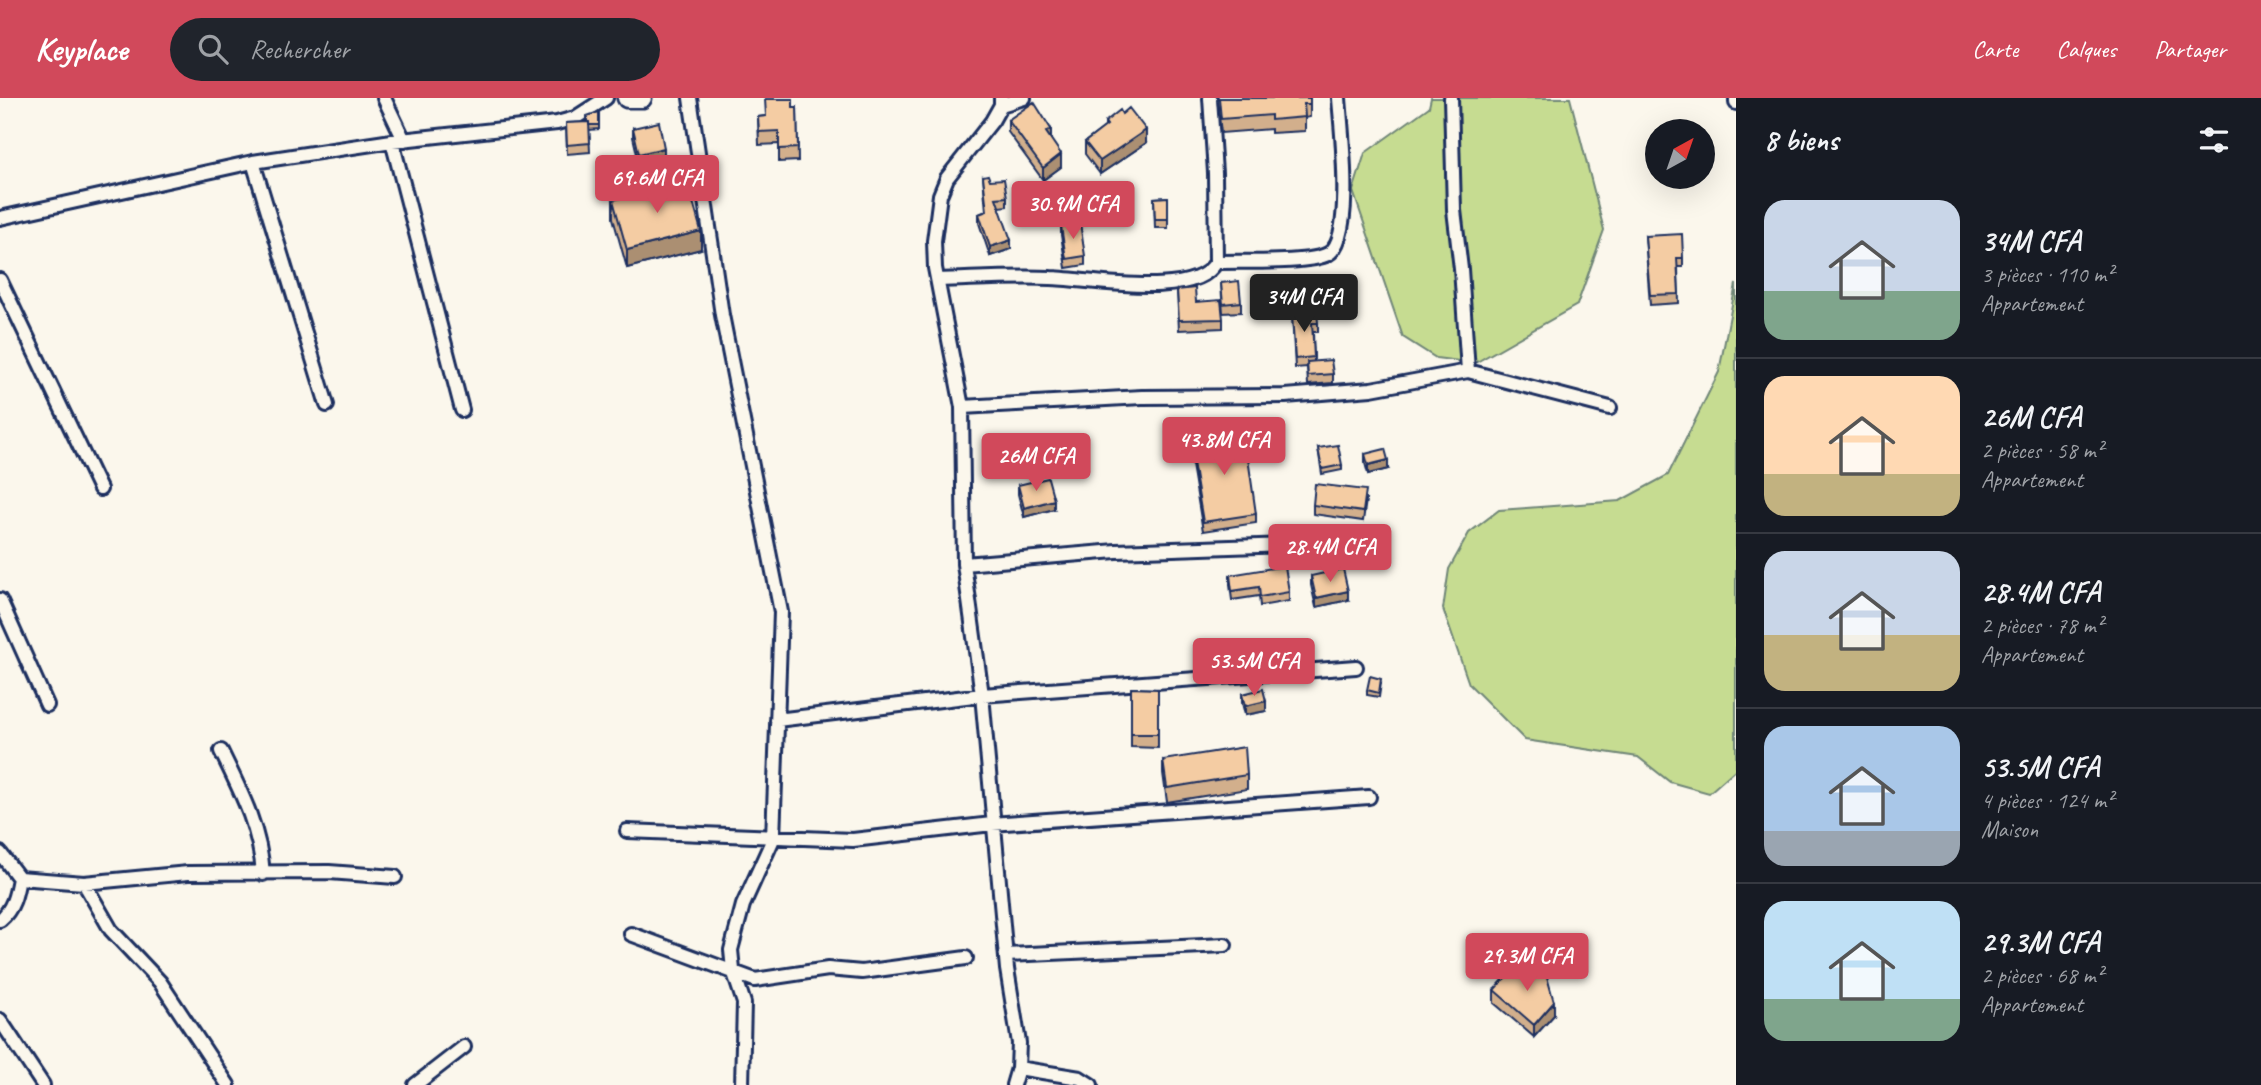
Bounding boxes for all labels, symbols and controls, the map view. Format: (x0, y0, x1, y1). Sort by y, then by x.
search box (170, 18, 660, 81)
text: Keyplace (35, 28, 128, 70)
icon: search (194, 30, 232, 68)
text: Rechercher (250, 33, 349, 66)
text: Carte (1972, 34, 2018, 64)
text: Calques (2056, 34, 2116, 64)
text: Partager (2154, 34, 2226, 64)
north arrow (1645, 119, 1715, 189)
map controls (1645, 119, 1715, 189)
text: 8 biens (1764, 121, 1838, 159)
icon: filters (2195, 121, 2233, 159)
pin: 69.6M CFA (577, 156, 737, 215)
text: 69.6M CFA (611, 163, 703, 192)
pin: 30.9M CFA (993, 181, 1153, 241)
text: 30.9M CFA (1028, 189, 1118, 218)
text: 34M CFA (1981, 222, 2081, 260)
icon: home (1820, 228, 1904, 312)
text: 3 pièces · 110 m² (1981, 260, 2113, 289)
pin: 34M CFA (1239, 274, 1369, 334)
text: 34M CFA (1266, 282, 1342, 311)
text: Appartement (1981, 289, 2083, 318)
text: 26M CFA (1981, 398, 2081, 436)
icon: home (1820, 404, 1904, 488)
pin: 43.8M CFA (1144, 418, 1304, 477)
text: 43.8M CFA (1178, 425, 1270, 454)
pin: 26M CFA (971, 434, 1101, 493)
text: 2 pièces · 58 m² (1981, 436, 2103, 465)
text: 26M CFA (998, 441, 1074, 470)
text: Appartement (1981, 465, 2083, 494)
pin: 28.4M CFA (1250, 524, 1410, 584)
text: 28.4M CFA (1284, 532, 1376, 561)
text: 28.4M CFA (1981, 573, 2100, 611)
icon: home (1820, 579, 1904, 663)
text: 2 pièces · 78 m² (1981, 611, 2103, 640)
pin: 53.5M CFA (1174, 638, 1334, 698)
text: Appartement (1981, 640, 2083, 669)
text: 53.5M CFA (1209, 646, 1299, 675)
text: 53.5M CFA (1981, 748, 2099, 786)
icon: home (1820, 754, 1904, 838)
text: 4 pièces · 124 m² (1981, 786, 2113, 815)
text: Maison (1981, 815, 2038, 844)
text: 29.3M CFA (1981, 923, 2100, 961)
icon: home (1820, 929, 1904, 1013)
pin: 29.3M CFA (1447, 934, 1607, 993)
text: 29.3M CFA (1482, 941, 1572, 970)
text: 2 pièces · 68 m² (1981, 961, 2103, 990)
text: Appartement (1981, 990, 2083, 1019)

